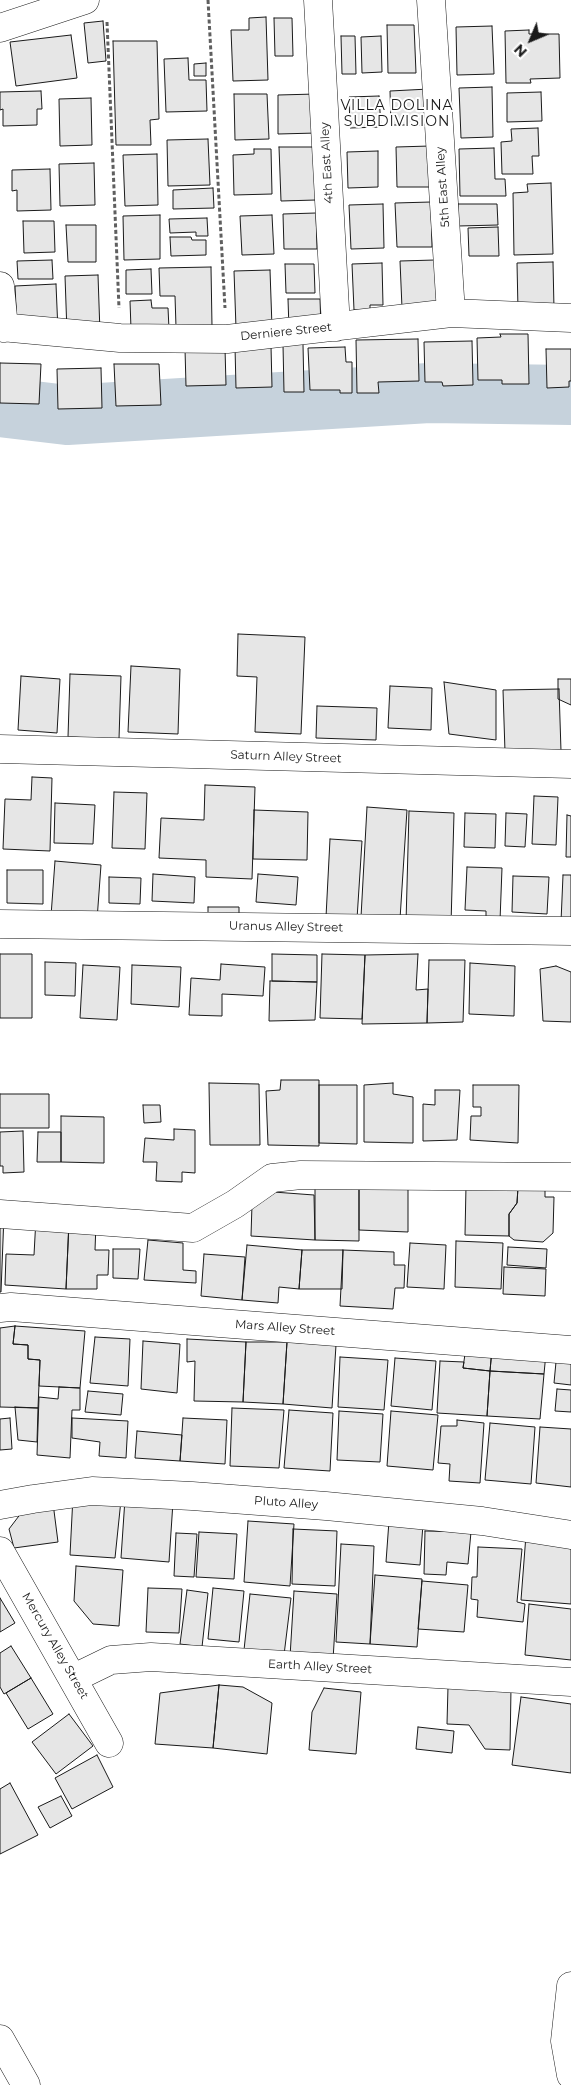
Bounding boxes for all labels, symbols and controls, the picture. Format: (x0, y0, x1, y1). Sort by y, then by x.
north arrow (506, 15, 556, 65)
text: N (510, 40, 531, 61)
district label: VILLA DOLINA SUBDIVISION (339, 98, 455, 130)
street label: 4th East Alley (318, 122, 336, 204)
street label: 5th East Alley (433, 146, 453, 228)
street label: Derniere Street (240, 320, 332, 344)
street label: Saturn Alley Street (230, 748, 342, 766)
street label: Uranus Alley Street (229, 919, 343, 935)
street label: Mars Alley Street (234, 1317, 336, 1339)
street label: Pluto Alley (254, 1494, 318, 1512)
street label: Mercury Alley Street (19, 1590, 91, 1702)
street label: Earth Alley Street (268, 1657, 372, 1677)

